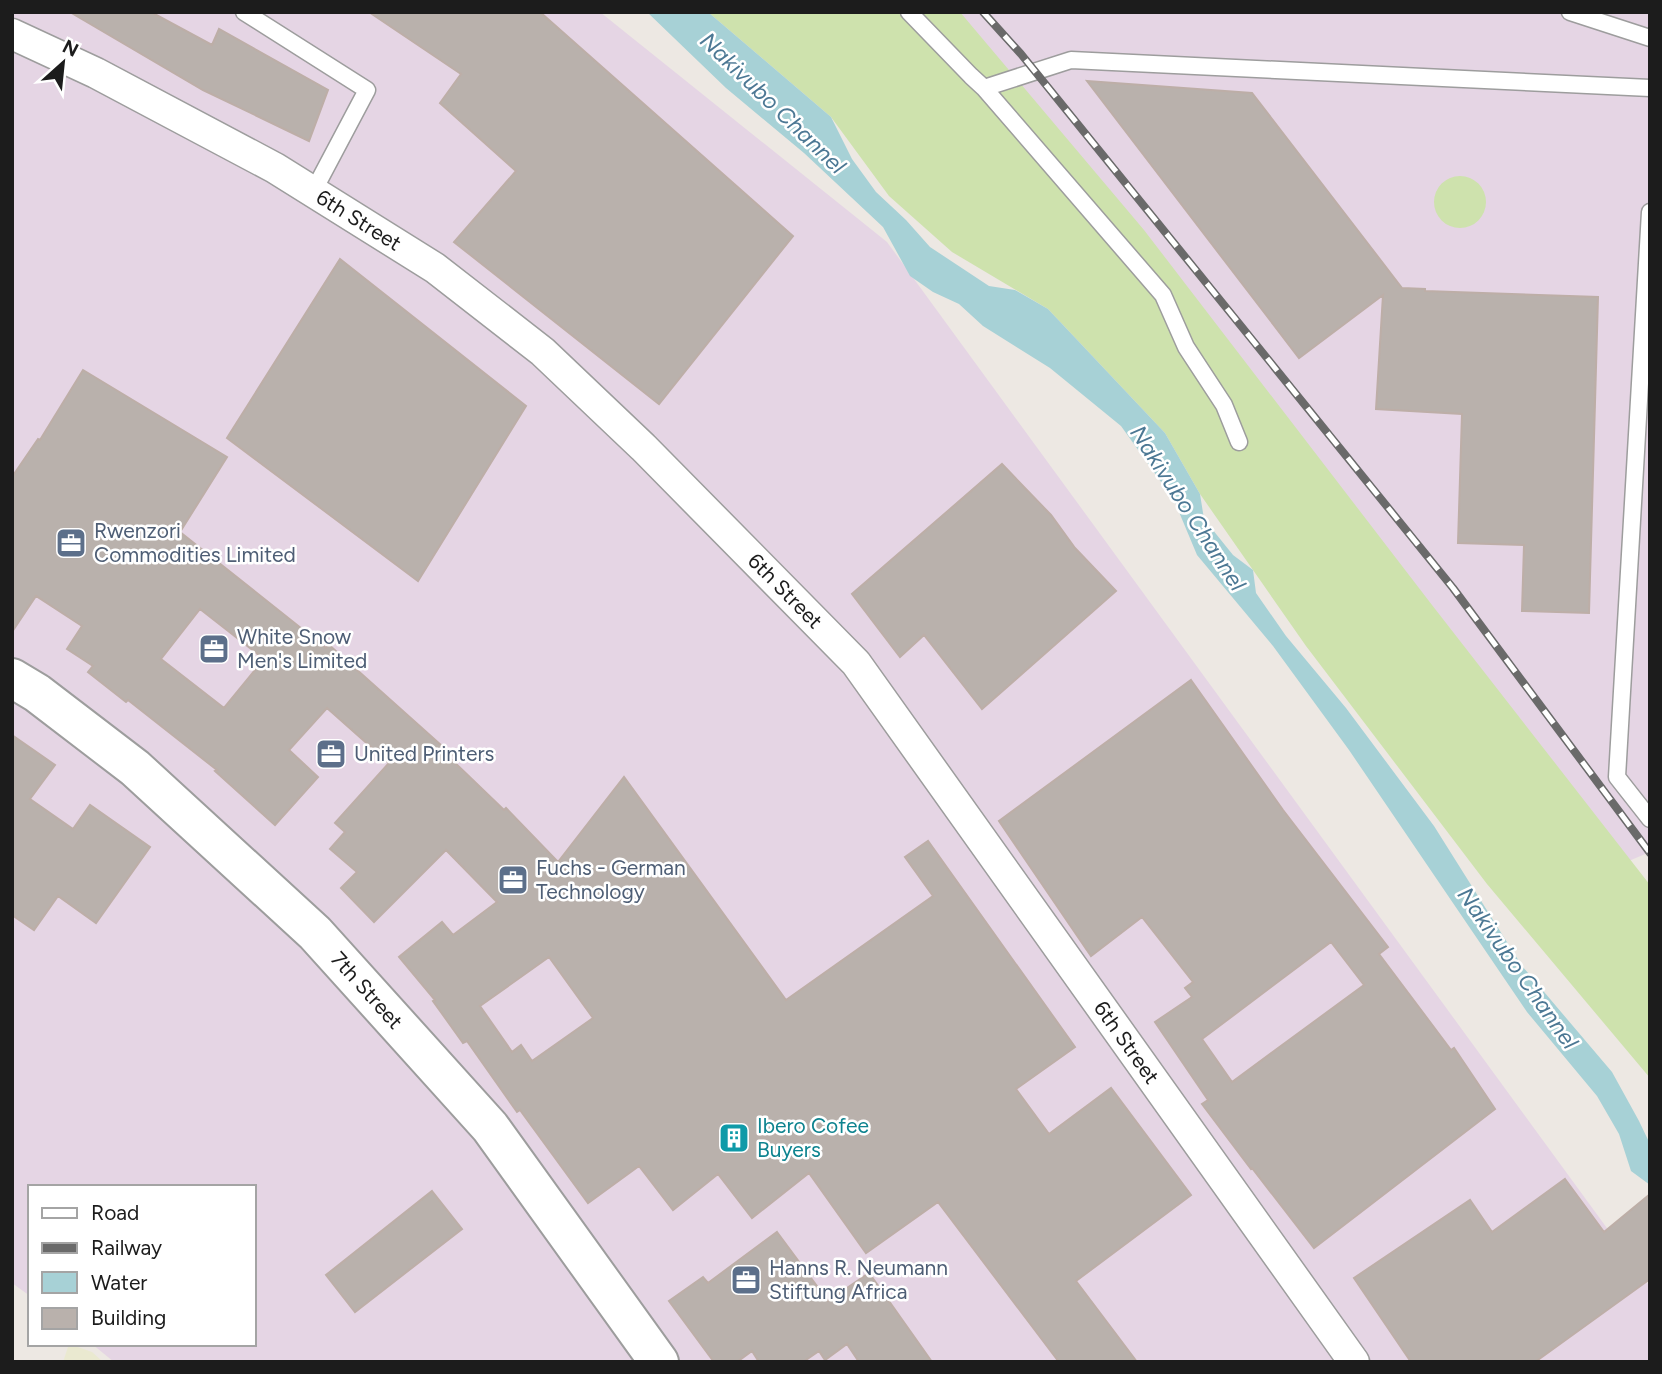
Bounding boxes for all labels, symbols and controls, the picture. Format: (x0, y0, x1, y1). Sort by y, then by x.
water label: Nakivubo Channel (694, 26, 852, 180)
north arrow (28, 28, 98, 98)
text: N (59, 35, 82, 62)
street label: 6th Street (312, 184, 406, 256)
water label: Nakivubo Channel (1124, 420, 1252, 597)
place label: Rwenzori Commodities Limited (94, 518, 296, 567)
office icon: Rwenzori Commodities Limited (54, 526, 88, 560)
street label: 6th Street (743, 548, 828, 634)
place label: White Snow Men's Limited (237, 624, 367, 673)
office icon: White Snow Men's Limited (197, 632, 231, 666)
office icon: United Printers (314, 737, 348, 771)
place label: United Printers (354, 741, 494, 766)
place label: Fuchs - German Technology (536, 855, 686, 904)
office icon: Fuchs - German Technology (496, 863, 530, 897)
water label: Nakivubo Channel (1452, 882, 1585, 1055)
street label: 7th Street (326, 946, 408, 1034)
street label: 6th Street (1089, 996, 1165, 1088)
place label: Ibero Cofee Buyers (757, 1113, 869, 1162)
building icon: Ibero Cofee Buyers (717, 1121, 751, 1155)
legend (28, 1185, 256, 1346)
text: Road (91, 1200, 139, 1225)
text: Railway (91, 1235, 162, 1260)
place label: Hanns R. Neumann Stiftung Africa (769, 1255, 948, 1304)
office icon: Hanns R. Neumann Stiftung Africa (729, 1263, 763, 1297)
text: Water (91, 1270, 147, 1295)
text: Building (91, 1305, 166, 1330)

